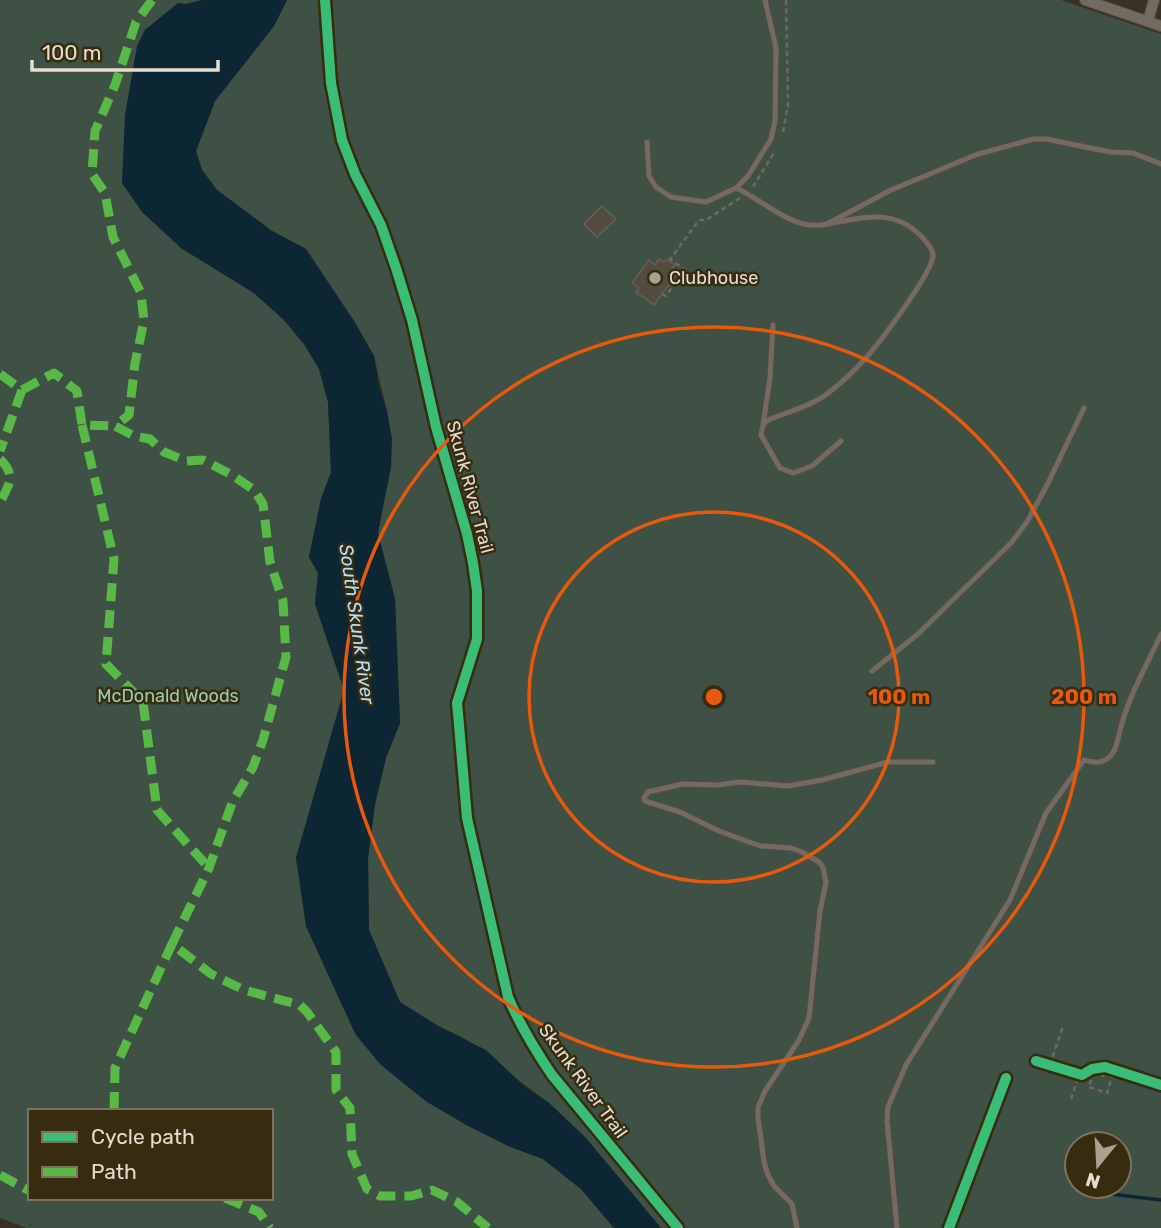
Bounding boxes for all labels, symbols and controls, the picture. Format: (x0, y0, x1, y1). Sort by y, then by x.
scale bar (32, 28, 217, 72)
text: 100 m (42, 40, 101, 65)
place label: Clubhouse (669, 267, 758, 289)
marker: Clubhouse (647, 270, 663, 286)
street label: Skunk River Trail (442, 418, 498, 556)
water label: South Skunk River (334, 542, 380, 706)
text: 100 m (868, 684, 930, 709)
text: 200 m (1051, 684, 1117, 709)
park label: McDonald Woods (97, 685, 239, 707)
centre of rings (702, 685, 726, 709)
street label: Skunk River Trail (534, 1019, 632, 1143)
legend (28, 1109, 273, 1200)
text: Cycle path (91, 1124, 195, 1149)
north arrow (1063, 1130, 1133, 1200)
text: Path (91, 1159, 137, 1184)
text: N (1083, 1168, 1103, 1194)

